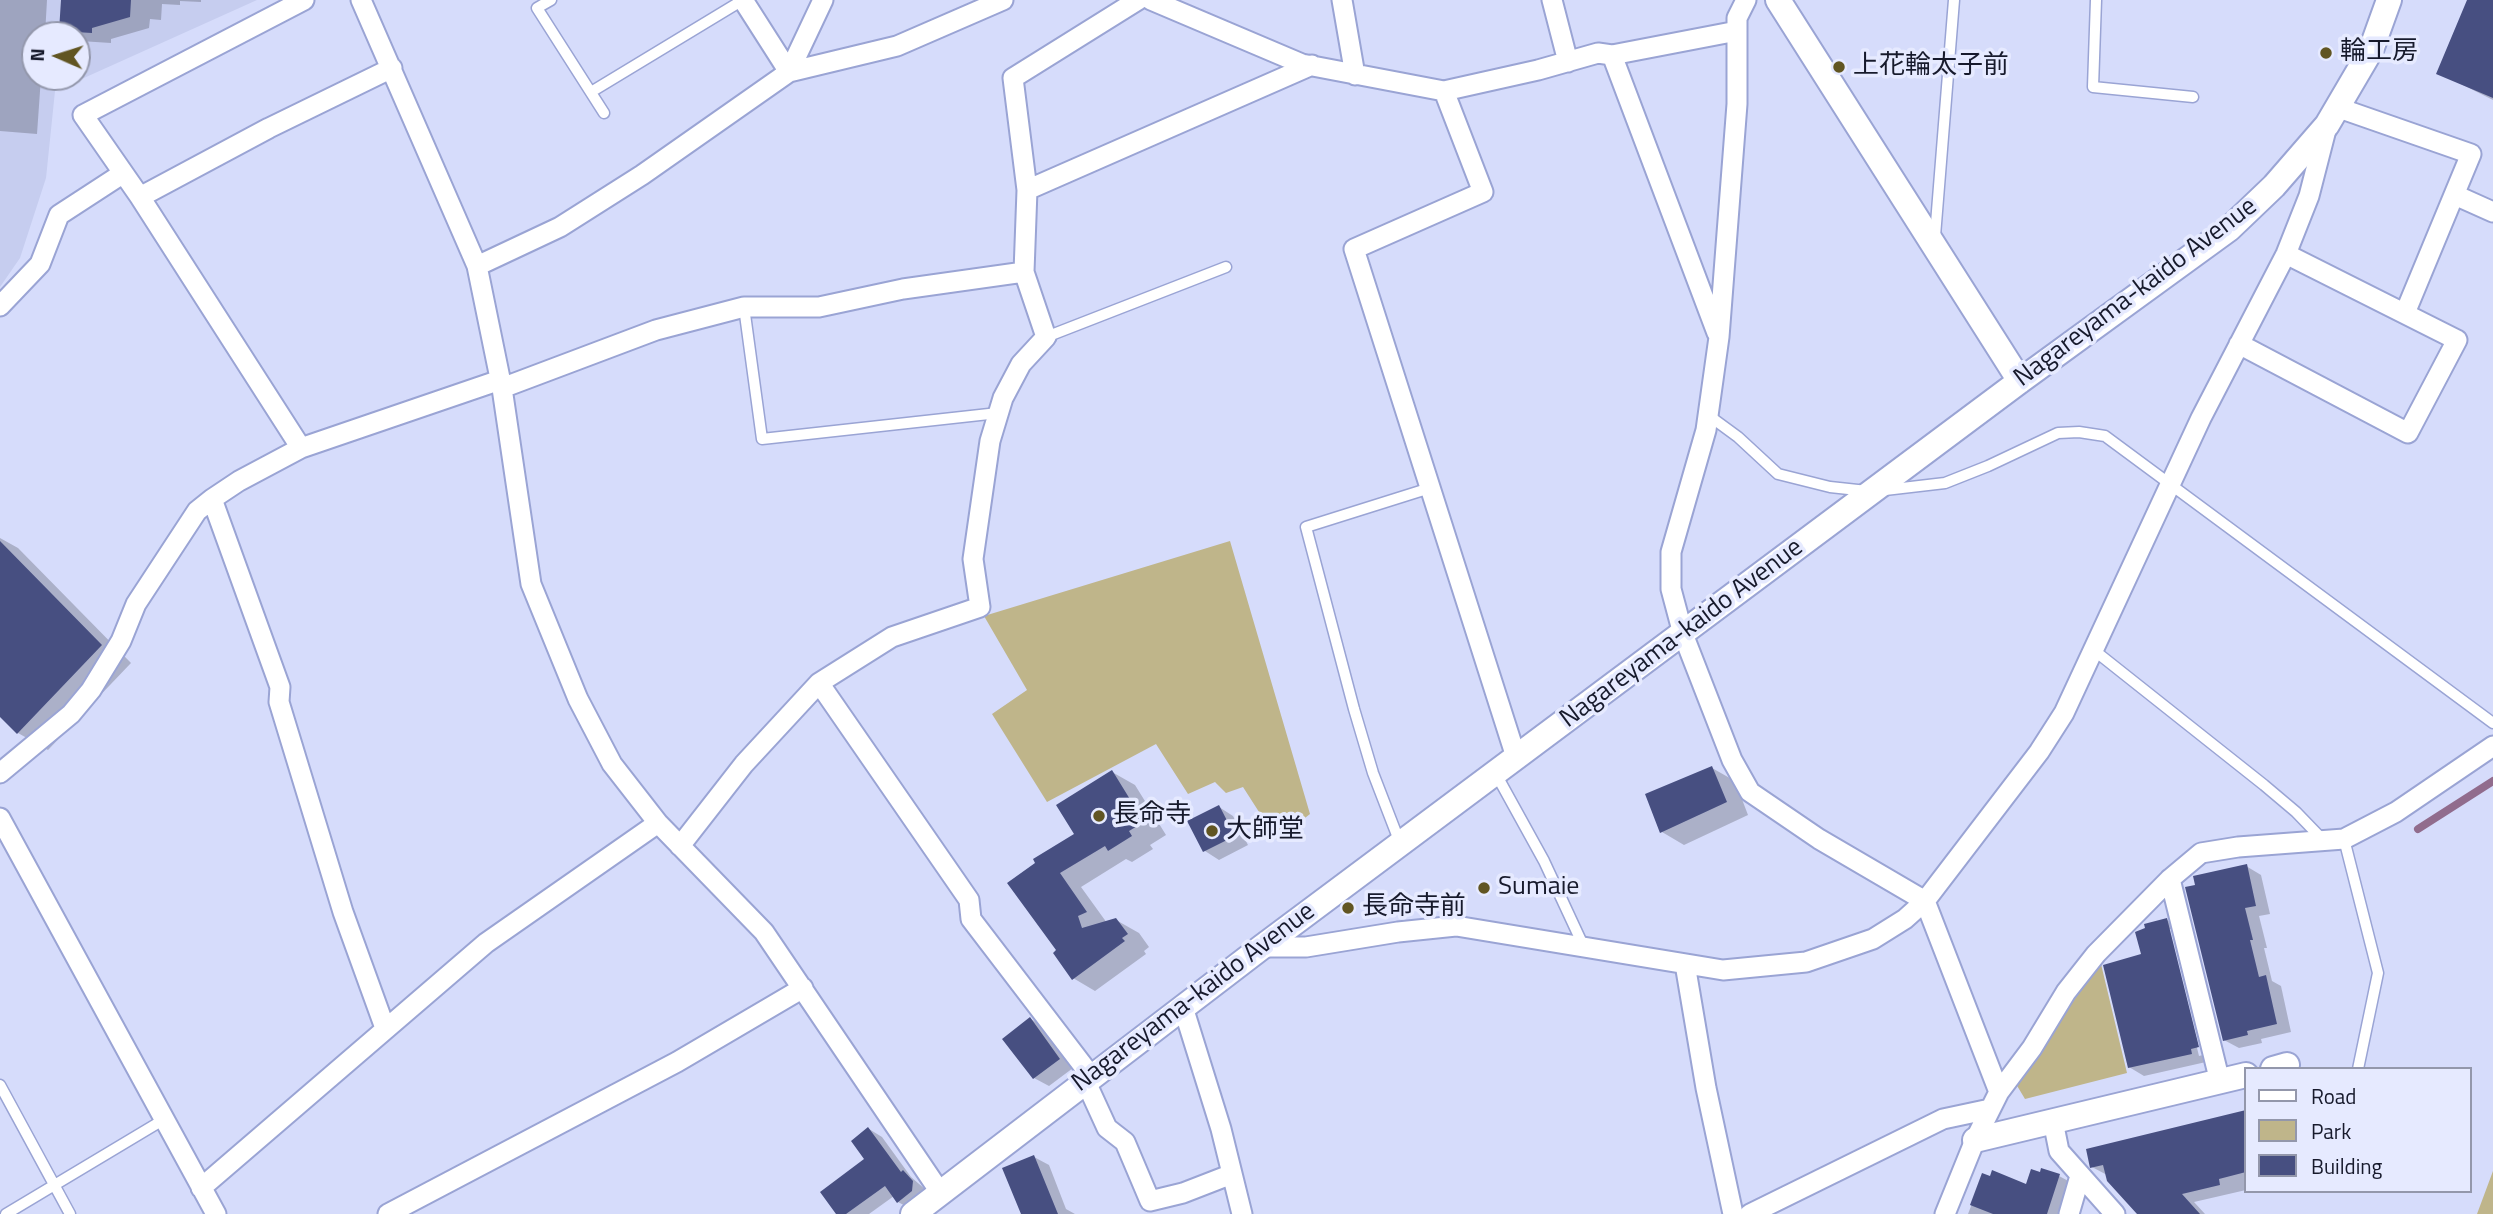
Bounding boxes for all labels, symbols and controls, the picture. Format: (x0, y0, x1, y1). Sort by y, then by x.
north arrow (21, 21, 91, 91)
place label: 輪工房 (2340, 37, 2418, 69)
marker: 輪工房 (2318, 45, 2334, 61)
text: N (22, 48, 51, 62)
place label: 上花輪太子前 (1853, 51, 2009, 83)
marker: 上花輪太子前 (1831, 59, 1847, 75)
street label: Nagareyama-kaido Avenue (2009, 192, 2263, 394)
street label: Nagareyama-kaido Avenue (1555, 533, 1809, 735)
place label: 長命寺 (1113, 800, 1191, 832)
marker: 長命寺 (1091, 808, 1107, 824)
place label: 大師堂 (1226, 815, 1304, 847)
marker: 大師堂 (1204, 823, 1220, 839)
place label: Sumaie (1498, 872, 1579, 904)
marker: Sumaie (1476, 880, 1492, 896)
place label: 長命寺前 (1362, 892, 1466, 924)
street label: Nagareyama-kaido Avenue (1067, 897, 1321, 1099)
marker: 長命寺前 (1340, 900, 1356, 916)
legend (2244, 1067, 2472, 1193)
text: Road (2311, 1080, 2356, 1112)
text: Park (2311, 1115, 2351, 1147)
text: Building (2311, 1150, 2382, 1182)

